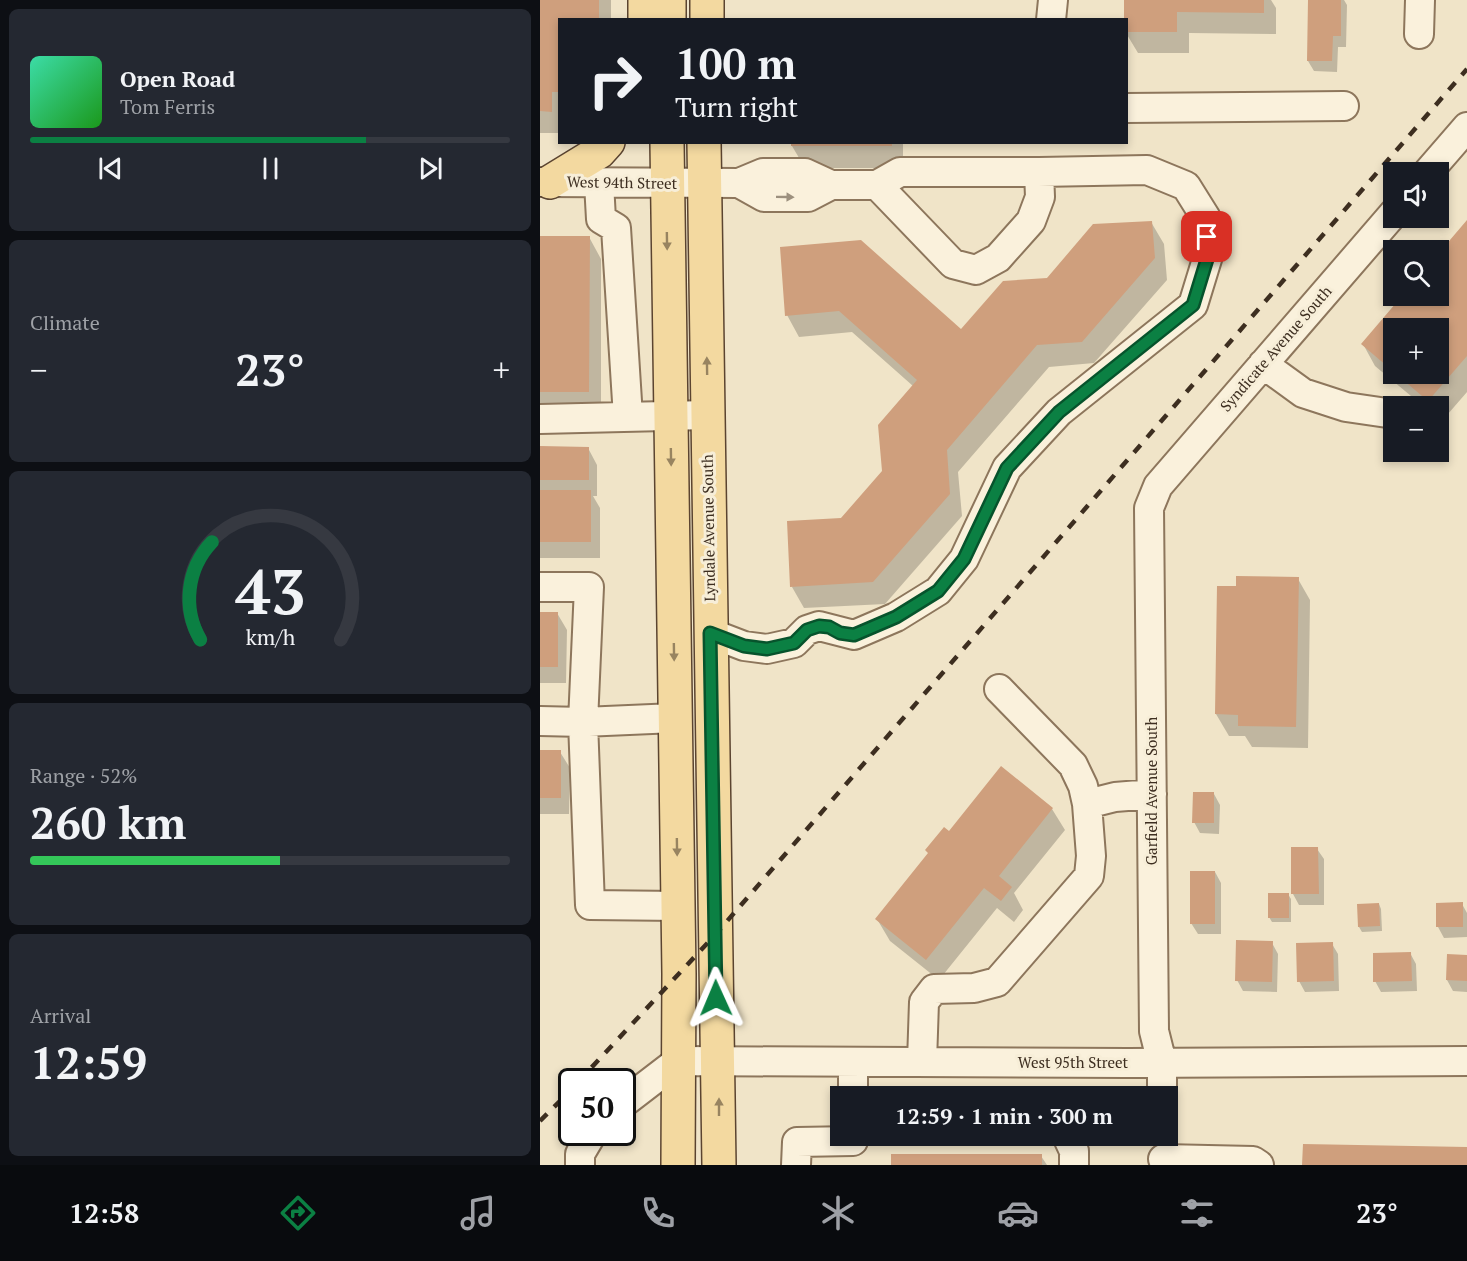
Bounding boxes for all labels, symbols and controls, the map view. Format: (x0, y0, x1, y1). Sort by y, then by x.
text: 100 m (675, 35, 796, 91)
icon: right (576, 42, 654, 120)
text: Open Road (120, 64, 235, 93)
text: Turn right (675, 89, 798, 125)
text: Tom Ferris (120, 93, 215, 120)
icon: previous (94, 152, 127, 185)
icon: pause (254, 152, 287, 185)
icon: next (414, 152, 447, 185)
map controls (1383, 162, 1449, 462)
button: sound (1383, 162, 1449, 228)
street label: West 94th Street (567, 171, 678, 193)
one-way arrow (775, 192, 794, 202)
pin (1181, 211, 1232, 262)
icon: arrive (1190, 220, 1223, 253)
one-way arrow (662, 232, 672, 251)
button: search (1383, 240, 1449, 306)
street label: Syndicate Avenue South (1215, 281, 1336, 415)
text: Climate (30, 309, 100, 336)
button: + (1383, 318, 1449, 384)
text: 23° (235, 339, 305, 399)
text: − (30, 348, 48, 391)
text: + (492, 348, 510, 391)
one-way arrow (702, 356, 711, 375)
button: − (1383, 396, 1449, 462)
one-way arrow (666, 448, 675, 467)
street label: Lyndale Avenue South (697, 454, 719, 602)
text: 43 (235, 549, 305, 632)
text: km/h (245, 623, 295, 651)
one-way arrow (669, 643, 679, 662)
street label: Garfield Avenue South (1141, 717, 1161, 865)
text: Range · 52% (30, 762, 137, 789)
text: 260 km (30, 792, 186, 852)
one-way arrow (672, 838, 682, 857)
position arrow (684, 966, 748, 1030)
text: Arrival (30, 1002, 91, 1029)
text: 12:59 (30, 1032, 147, 1092)
street label: West 95th Street (1018, 1052, 1129, 1072)
speed limit sign: 50 (558, 1068, 636, 1146)
one-way arrow (714, 1097, 723, 1116)
text: 12:59 · 1 min · 300 m (895, 1101, 1113, 1130)
icon: directions (277, 1192, 319, 1234)
icon: music (457, 1192, 499, 1234)
icon: phone (637, 1192, 679, 1234)
icon: climate (817, 1192, 859, 1234)
icon: car (997, 1192, 1039, 1234)
icon: filters (1176, 1192, 1218, 1234)
text: 12:58 (69, 1195, 139, 1231)
text: 23° (1356, 1195, 1398, 1231)

